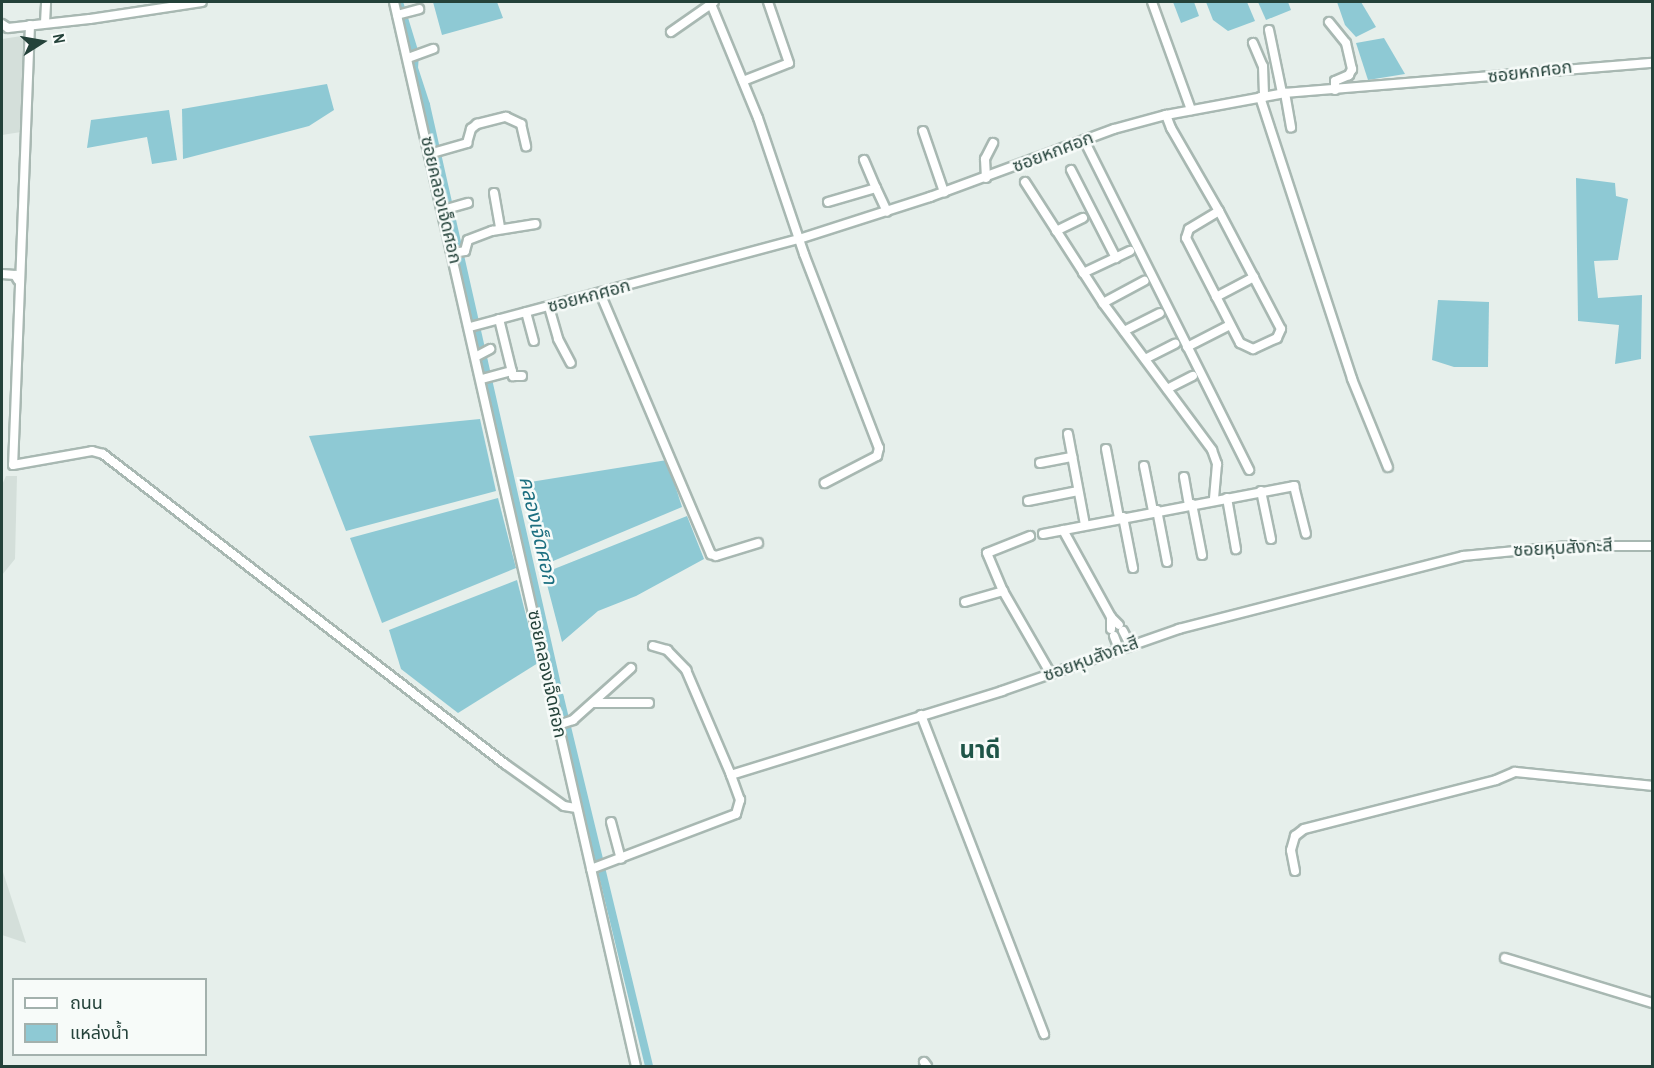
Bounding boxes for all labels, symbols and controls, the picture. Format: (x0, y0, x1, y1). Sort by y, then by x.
north arrow (12, 12, 72, 72)
text: N (48, 32, 71, 45)
street label: ซอยหกศอก (1487, 56, 1573, 88)
street label: ซอยหกศอก (1010, 127, 1096, 177)
street label: ซอยคลองเจ็ดศอก (416, 134, 466, 266)
street label: ซอยหกศอก (545, 275, 633, 317)
water label: คลองเจ็ดศอก (515, 474, 563, 586)
street label: ซอยหุบสังกะสี (1513, 535, 1613, 561)
street label: ซอยคลองเจ็ดศอก (523, 608, 571, 740)
street label: ซอยหุบสังกะสี (1041, 632, 1141, 686)
district label: นาดี (959, 736, 1001, 764)
legend (12, 978, 207, 1056)
text: ถนน (70, 990, 103, 1015)
text: แหล่งน้ำ (70, 1020, 129, 1045)

